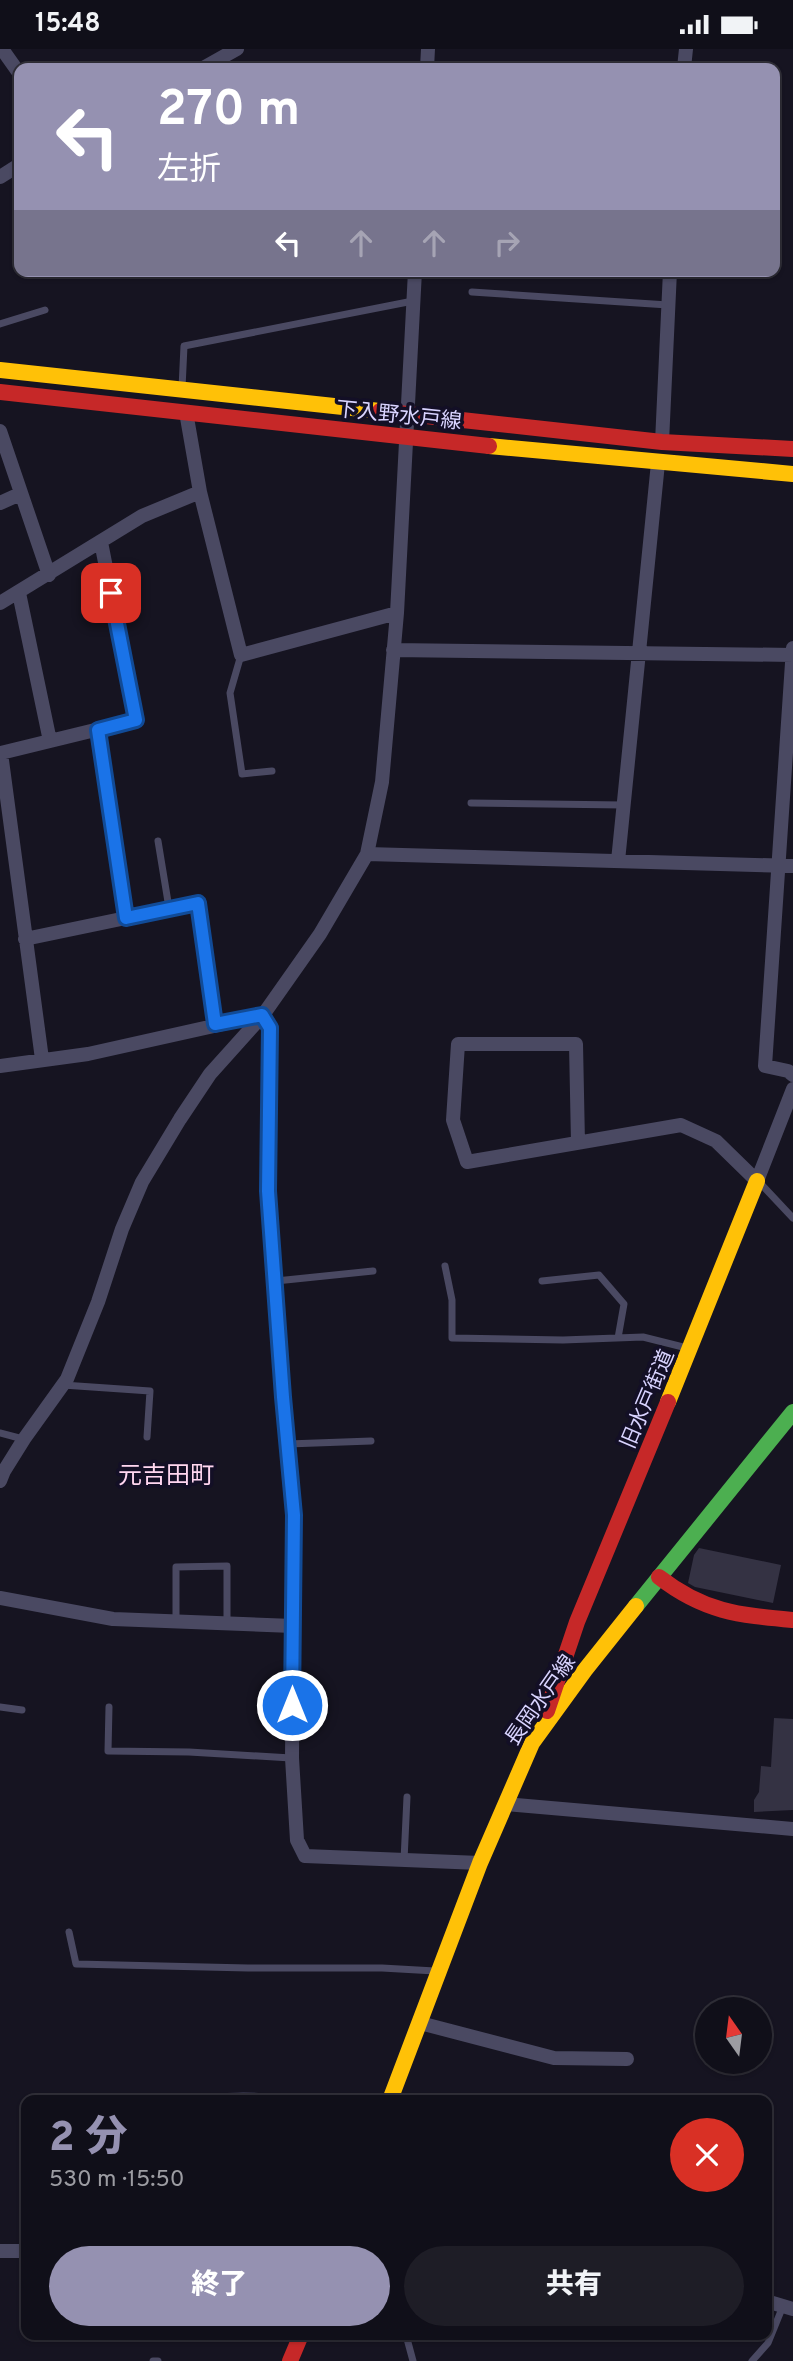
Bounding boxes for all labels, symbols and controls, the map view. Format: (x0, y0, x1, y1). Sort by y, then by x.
text: 15:48 (35, 8, 101, 41)
text: 270 m (157, 81, 300, 143)
icon: left (42, 91, 133, 182)
text: 左折 (157, 151, 221, 191)
icon: left (269, 224, 307, 262)
icon: ahead (342, 224, 380, 262)
icon: ahead (415, 224, 453, 262)
icon: right (488, 224, 526, 262)
street label: 下入野水戸線 (335, 396, 463, 437)
pin (81, 563, 141, 623)
icon: arrive (92, 574, 130, 612)
street label: 旧水戸街道 (615, 1346, 681, 1453)
district label: 元吉田町 (118, 1462, 214, 1492)
street label: 長岡水戸線 (500, 1650, 582, 1752)
position arrow (255, 1668, 329, 1742)
north arrow (695, 1997, 772, 2074)
map controls (695, 1997, 772, 2074)
text: 2 分 (49, 2113, 127, 2166)
button: close (670, 2118, 744, 2192)
text: 530 m · 15:50 (49, 2166, 184, 2195)
button: 終了 (49, 2246, 390, 2326)
button: 共有 (404, 2246, 744, 2326)

